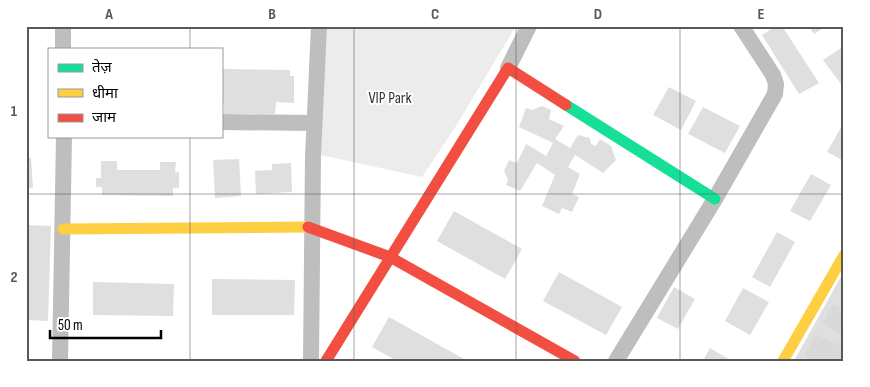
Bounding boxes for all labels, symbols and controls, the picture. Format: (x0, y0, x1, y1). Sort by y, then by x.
text: A (104, 5, 113, 24)
text: B (268, 5, 276, 24)
text: C (431, 5, 439, 24)
text: D (594, 5, 602, 24)
text: E (758, 5, 765, 24)
legend (48, 48, 222, 138)
text: तेज़ (92, 58, 113, 77)
text: धीमा (92, 84, 119, 103)
park label: VIP Park (368, 89, 412, 108)
text: 1 (11, 102, 18, 121)
text: जाम (92, 108, 117, 127)
text: 2 (10, 268, 18, 287)
scale bar (50, 307, 161, 339)
text: 50 m (58, 316, 83, 335)

